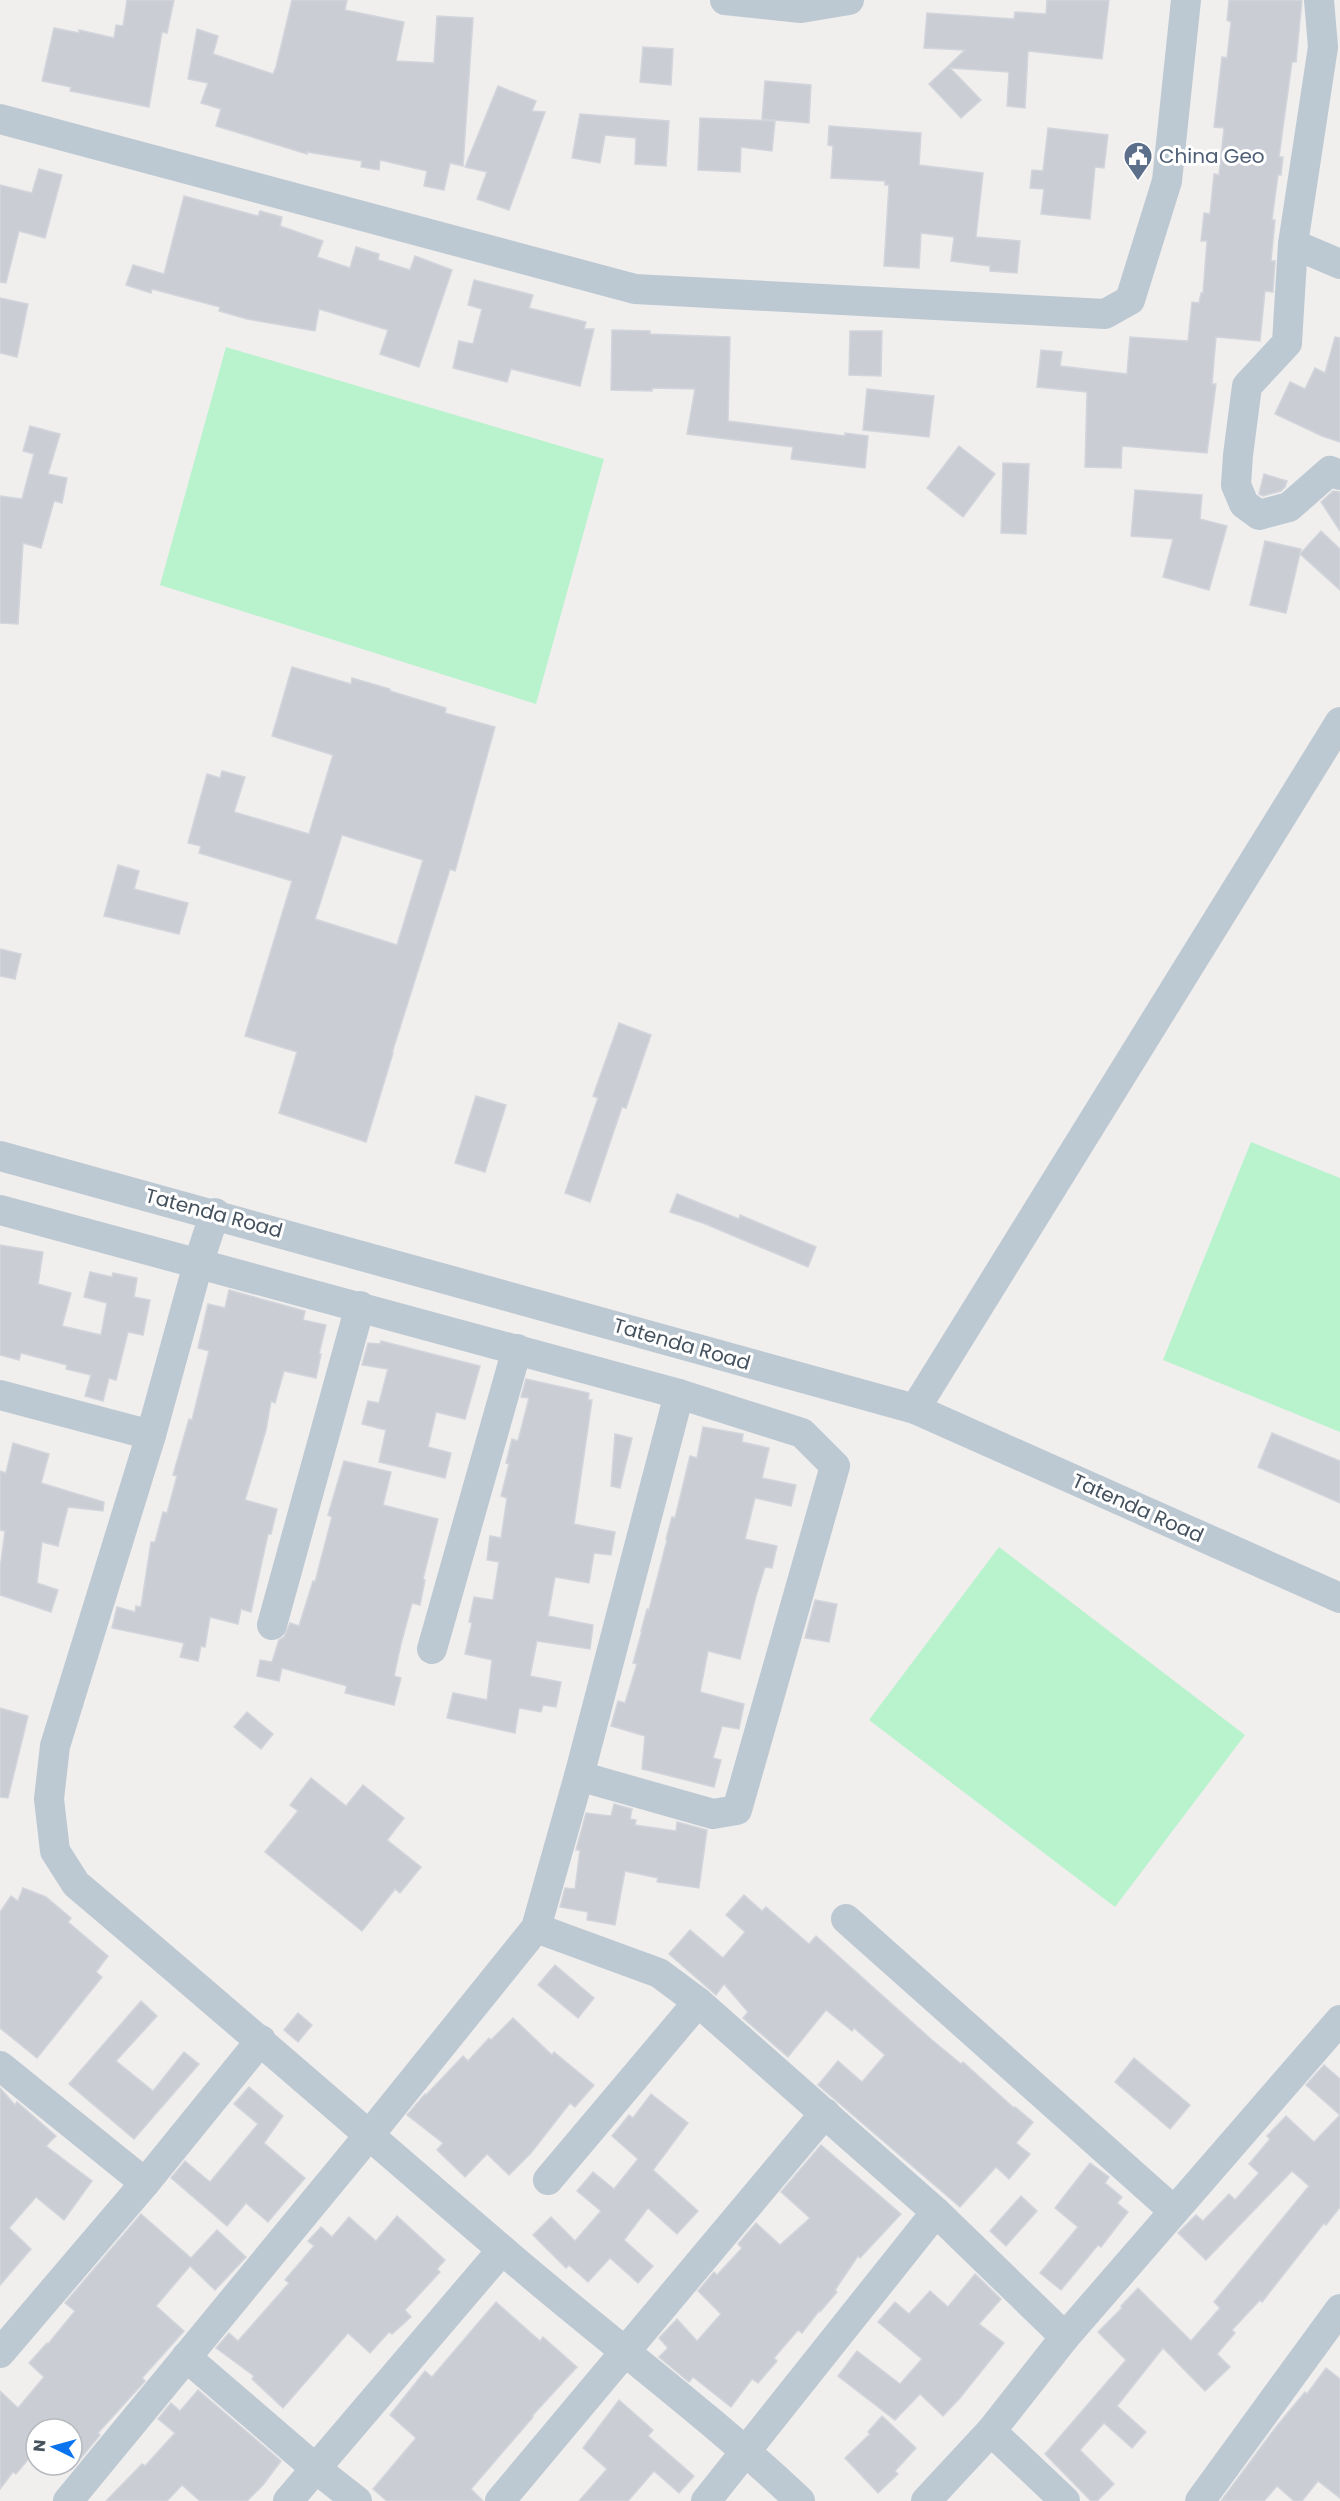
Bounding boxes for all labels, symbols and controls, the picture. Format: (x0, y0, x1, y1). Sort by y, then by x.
public building icon: China Geo (1122, 140, 1154, 182)
place label: China Geo (1159, 142, 1265, 170)
street label: Tatenda Road (142, 1181, 286, 1245)
street label: Tatenda Road (610, 1311, 754, 1377)
street label: Tatenda Road (1068, 1466, 1208, 1550)
north arrow (24, 2417, 84, 2477)
text: N (28, 2439, 52, 2453)

